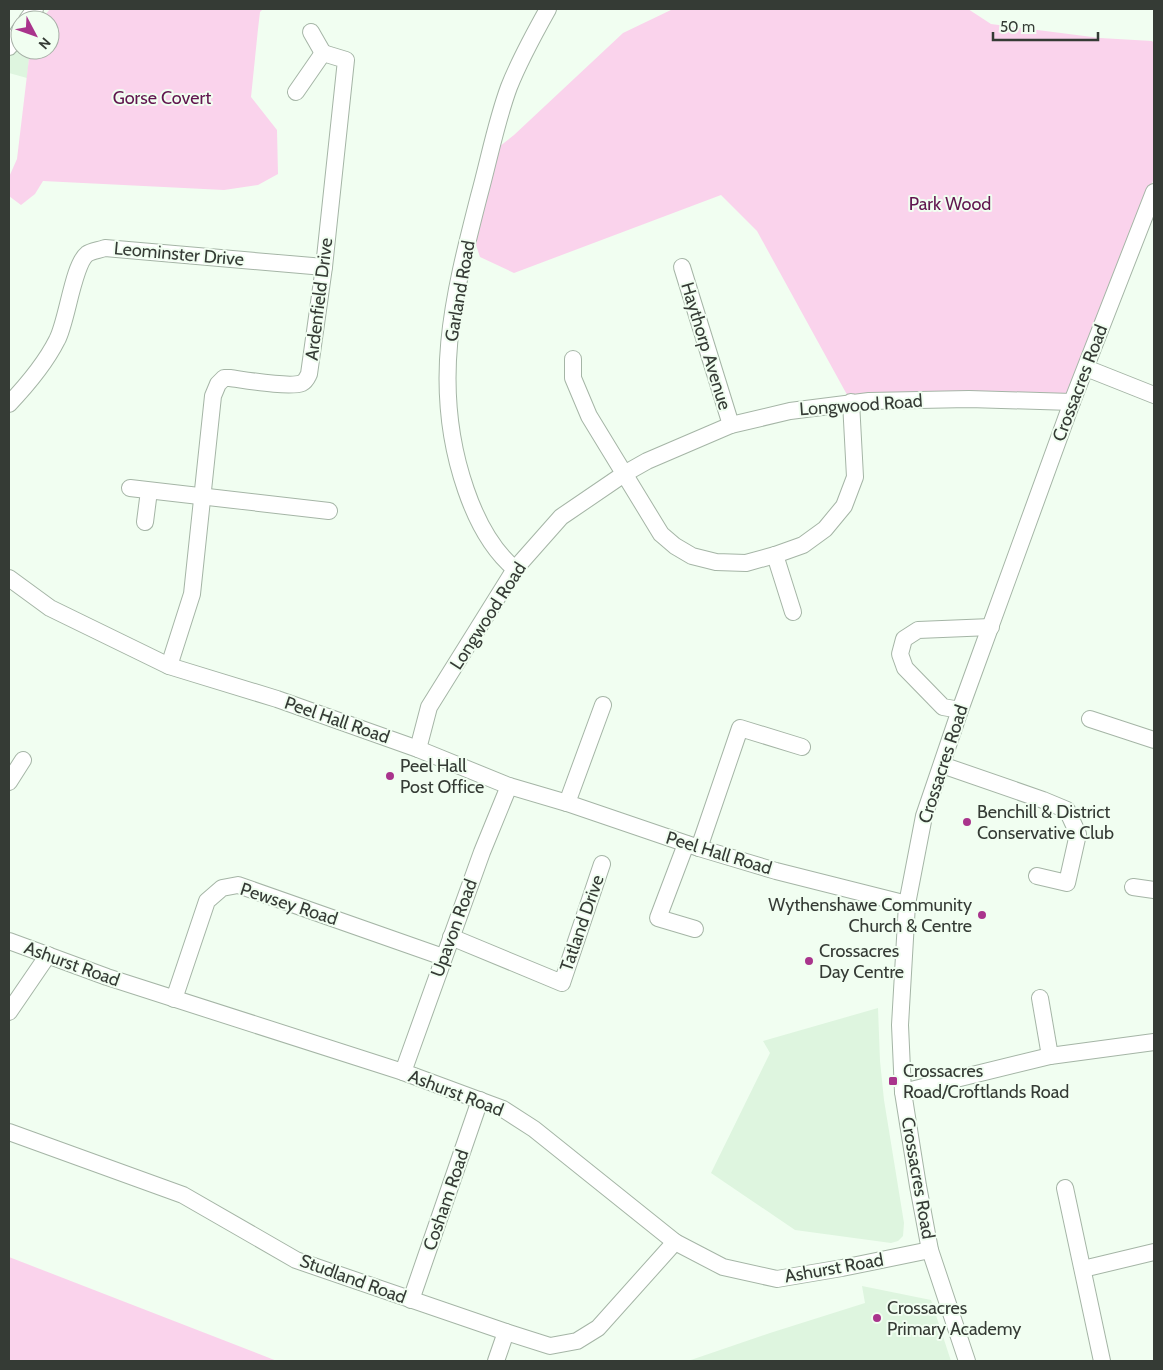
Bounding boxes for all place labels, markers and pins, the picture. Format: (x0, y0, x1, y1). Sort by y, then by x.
place label: Peel Hall Post Office (400, 755, 484, 798)
marker: Peel Hall Post Office (384, 770, 396, 782)
place label: Benchill & District Conservative Club (977, 801, 1114, 844)
marker: Benchill & District Conservative Club (961, 816, 973, 828)
place label: Wythenshawe Community Church & Centre (768, 894, 972, 937)
marker: Wythenshawe Community Church & Centre (976, 909, 988, 921)
place label: Crossacres Day Centre (819, 940, 904, 983)
marker: Crossacres Day Centre (803, 955, 815, 967)
place label: Crossacres Road/Croftlands Road (903, 1060, 1069, 1103)
marker: Crossacres Road/Croftlands Road (887, 1075, 899, 1087)
place label: Crossacres Primary Academy (887, 1297, 1021, 1340)
marker: Crossacres Primary Academy (871, 1312, 883, 1324)

